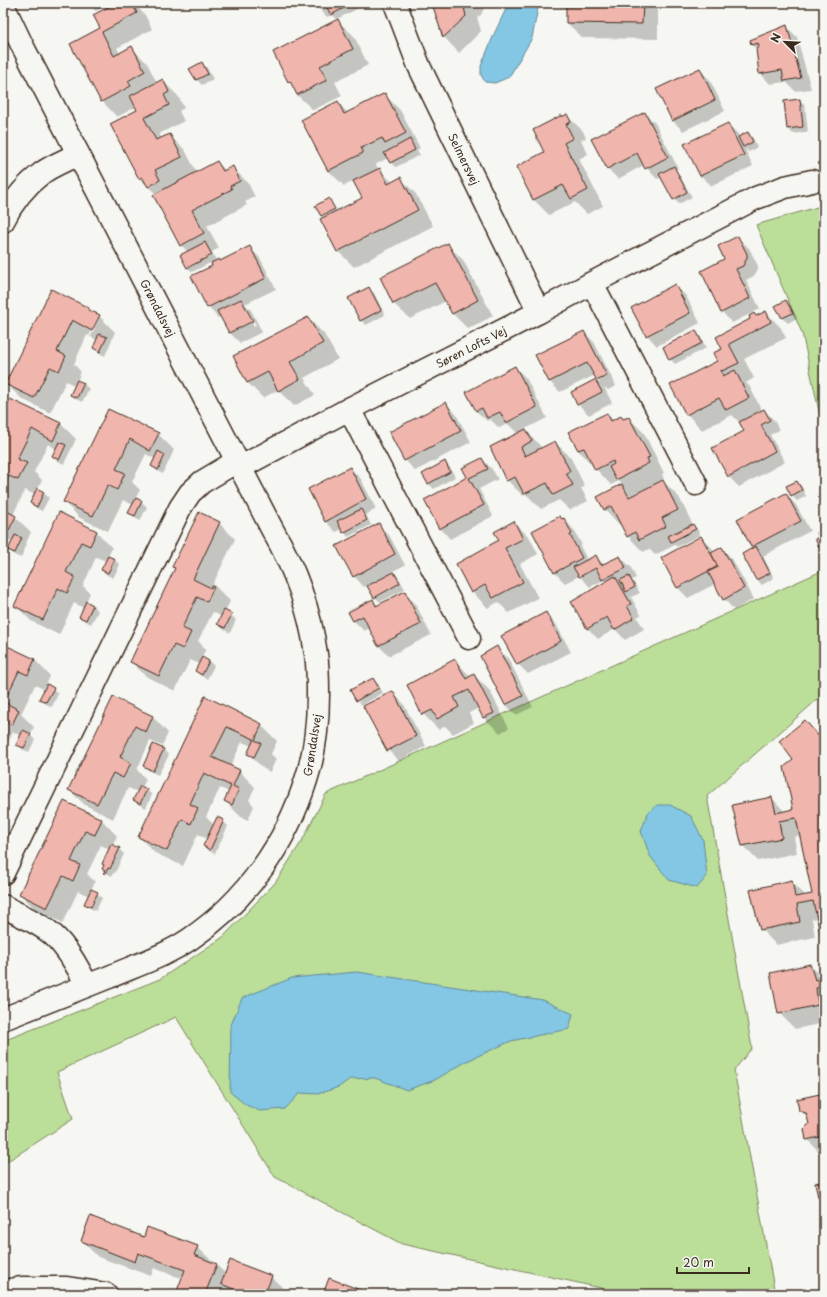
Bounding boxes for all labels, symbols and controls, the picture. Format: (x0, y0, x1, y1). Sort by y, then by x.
north arrow (765, 22, 805, 62)
text: N (766, 30, 785, 45)
street label: Selmersvej (444, 130, 484, 188)
street label: Grøndalsvej (136, 276, 180, 340)
street label: Søren Lofts Vej (433, 322, 509, 372)
street label: Grøndalsvej (299, 713, 325, 777)
scale bar (677, 1249, 749, 1275)
text: 20 m (683, 1253, 714, 1271)

